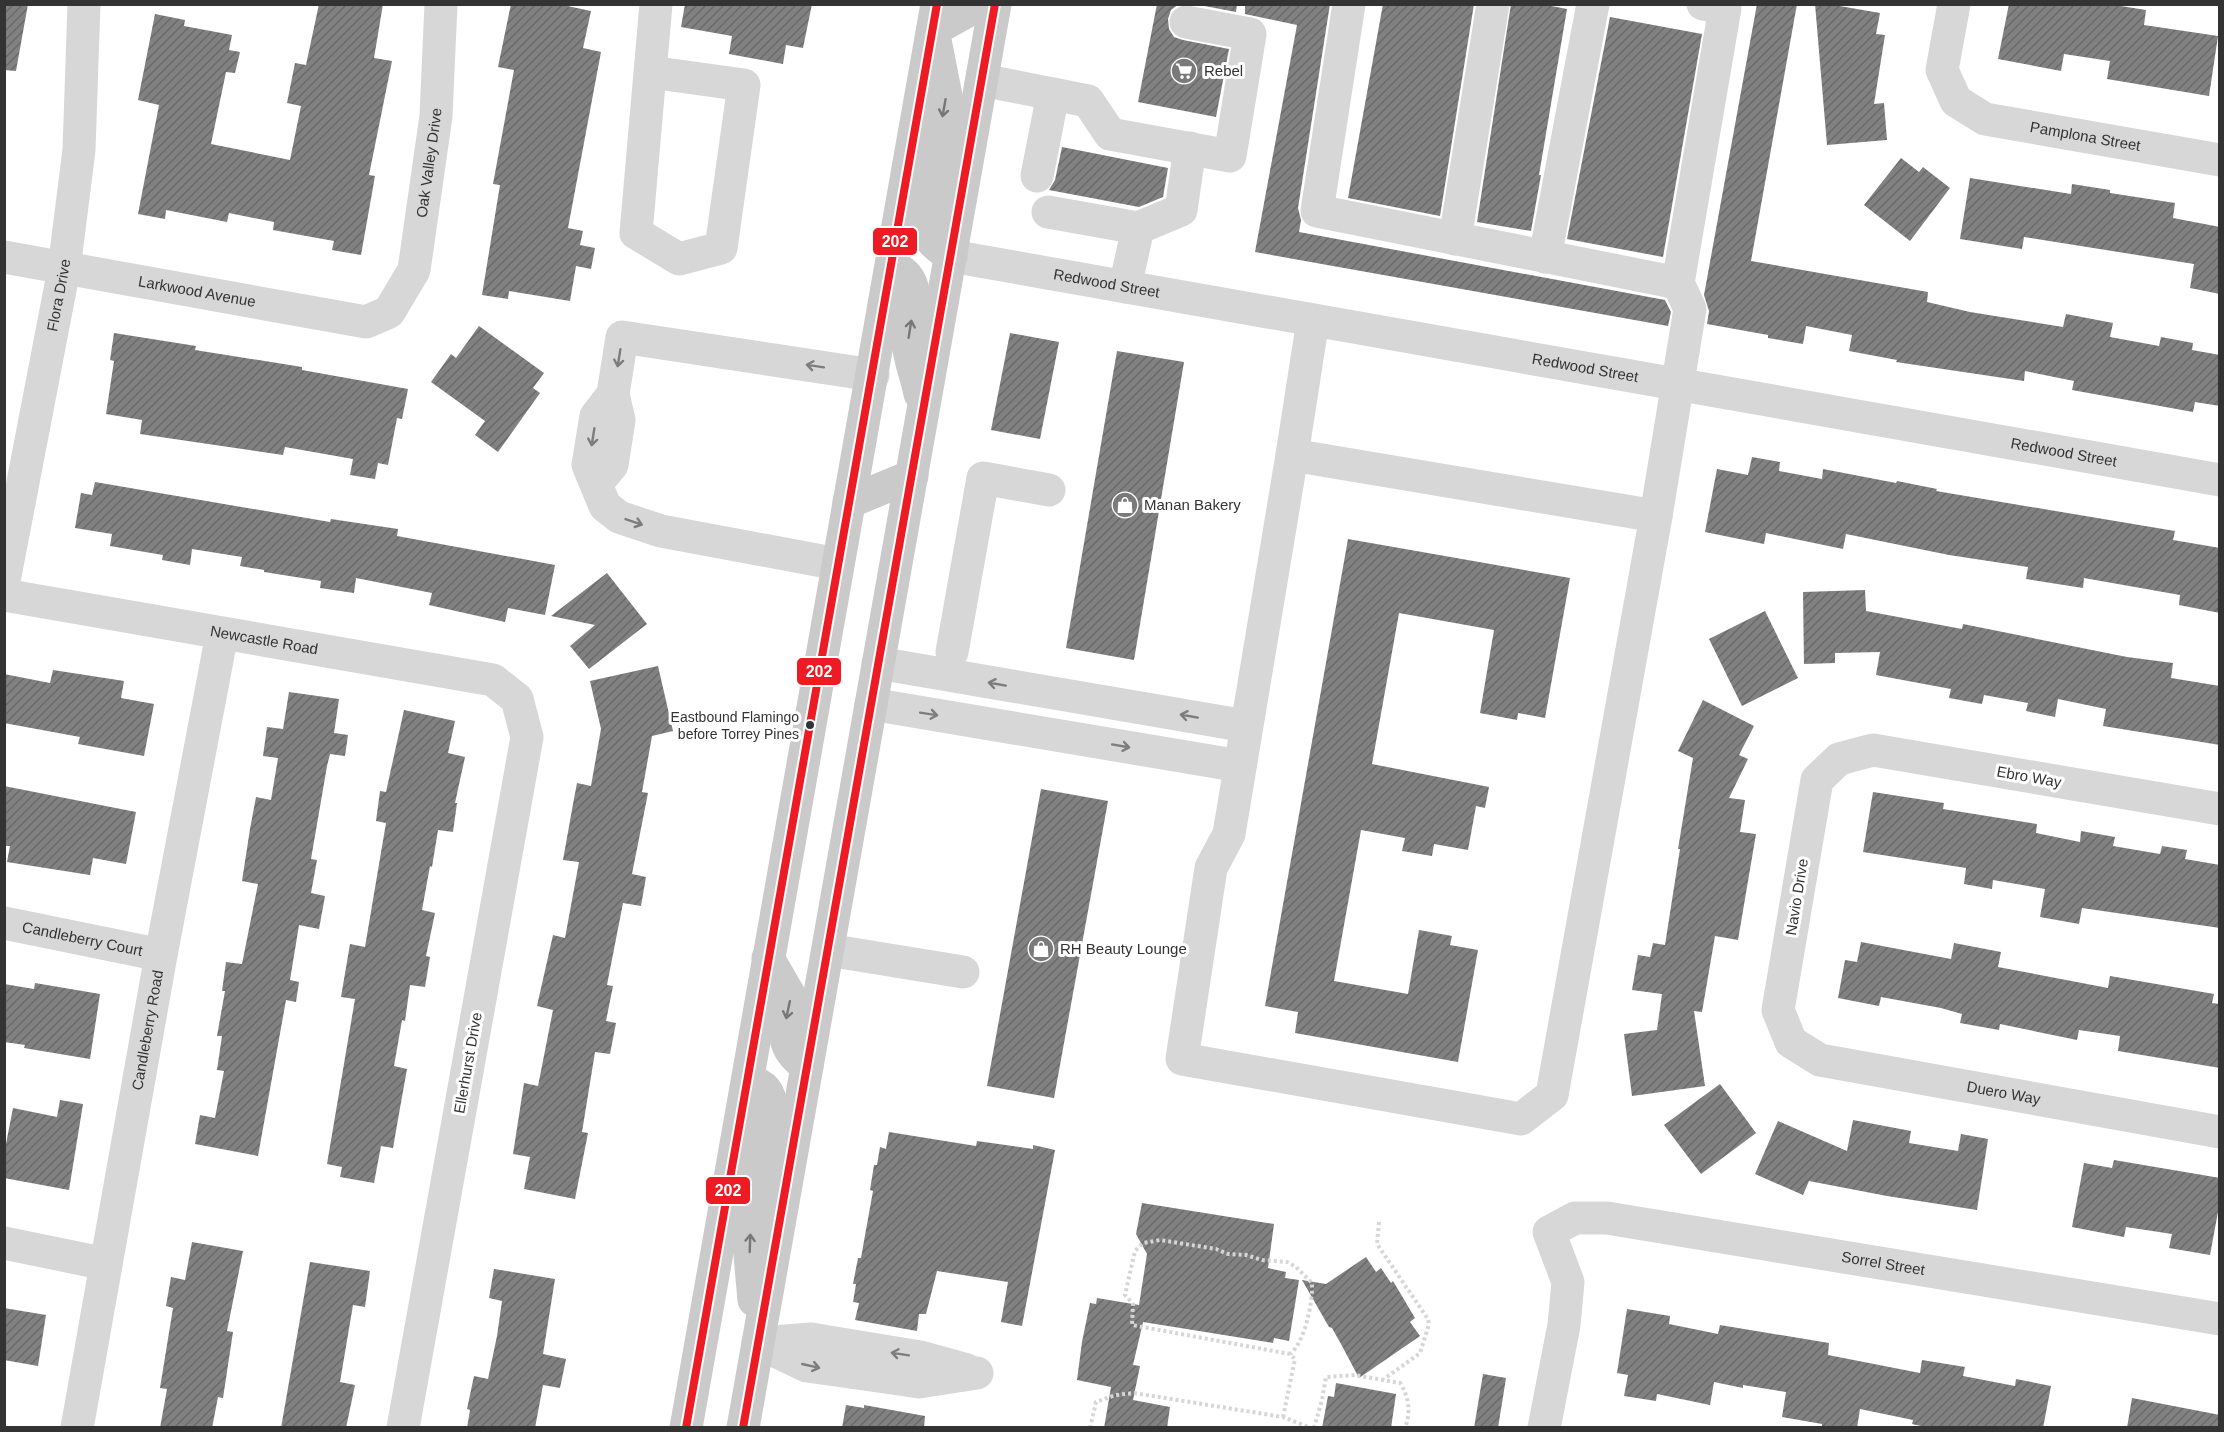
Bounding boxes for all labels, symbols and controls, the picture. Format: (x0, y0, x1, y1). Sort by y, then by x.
supermarket icon: Rebel (1169, 56, 1199, 86)
place label: Rebel (1204, 62, 1243, 79)
one-way arrow (938, 97, 949, 117)
street label: Oak Valley Drive (413, 108, 444, 219)
street label: Pamplona Street (2029, 118, 2143, 154)
line badge: 202 (872, 227, 918, 256)
text: 202 (882, 233, 908, 250)
street label: Flora Drive (43, 258, 73, 333)
street label: Redwood Street (1052, 265, 1162, 301)
street label: Larkwood Avenue (137, 272, 257, 310)
one-way arrow (905, 320, 916, 340)
one-way arrow (613, 348, 624, 367)
street label: Redwood Street (1531, 350, 1641, 385)
one-way arrow (805, 361, 825, 372)
one-way arrow (587, 426, 598, 446)
street label: Redwood Street (2009, 434, 2119, 470)
shop icon: Manan Bakery (1110, 490, 1140, 520)
place label: Manan Bakery (1144, 496, 1241, 513)
one-way arrow (624, 518, 643, 529)
street label: Newcastle Road (209, 622, 319, 657)
line badge: 202 (796, 657, 842, 686)
text: 202 (806, 663, 832, 680)
one-way arrow (987, 678, 1007, 689)
one-way arrow (919, 708, 938, 719)
place label: Eastbound Flamingo before Torrey Pines (671, 709, 799, 742)
one-way arrow (1179, 710, 1199, 721)
marker: Eastbound Flamingo before Torrey Pines (804, 719, 816, 731)
one-way arrow (1111, 741, 1131, 752)
street label: Ebro Way (1995, 762, 2063, 791)
street label: Navio Drive (1782, 857, 1811, 937)
street label: Candleberry Court (21, 918, 145, 959)
shop icon: RH Beauty Lounge (1026, 934, 1056, 964)
place label: RH Beauty Lounge (1060, 940, 1187, 957)
street label: Candleberry Road (128, 969, 166, 1092)
one-way arrow (782, 1000, 794, 1019)
street label: Ellerhurst Drive (450, 1011, 485, 1115)
street label: Duero Way (1965, 1078, 2042, 1108)
line badge: 202 (705, 1176, 751, 1205)
text: 202 (715, 1182, 741, 1199)
one-way arrow (745, 1234, 756, 1254)
street label: Sorrel Street (1840, 1248, 1927, 1278)
one-way arrow (891, 1348, 910, 1359)
one-way arrow (801, 1361, 820, 1372)

